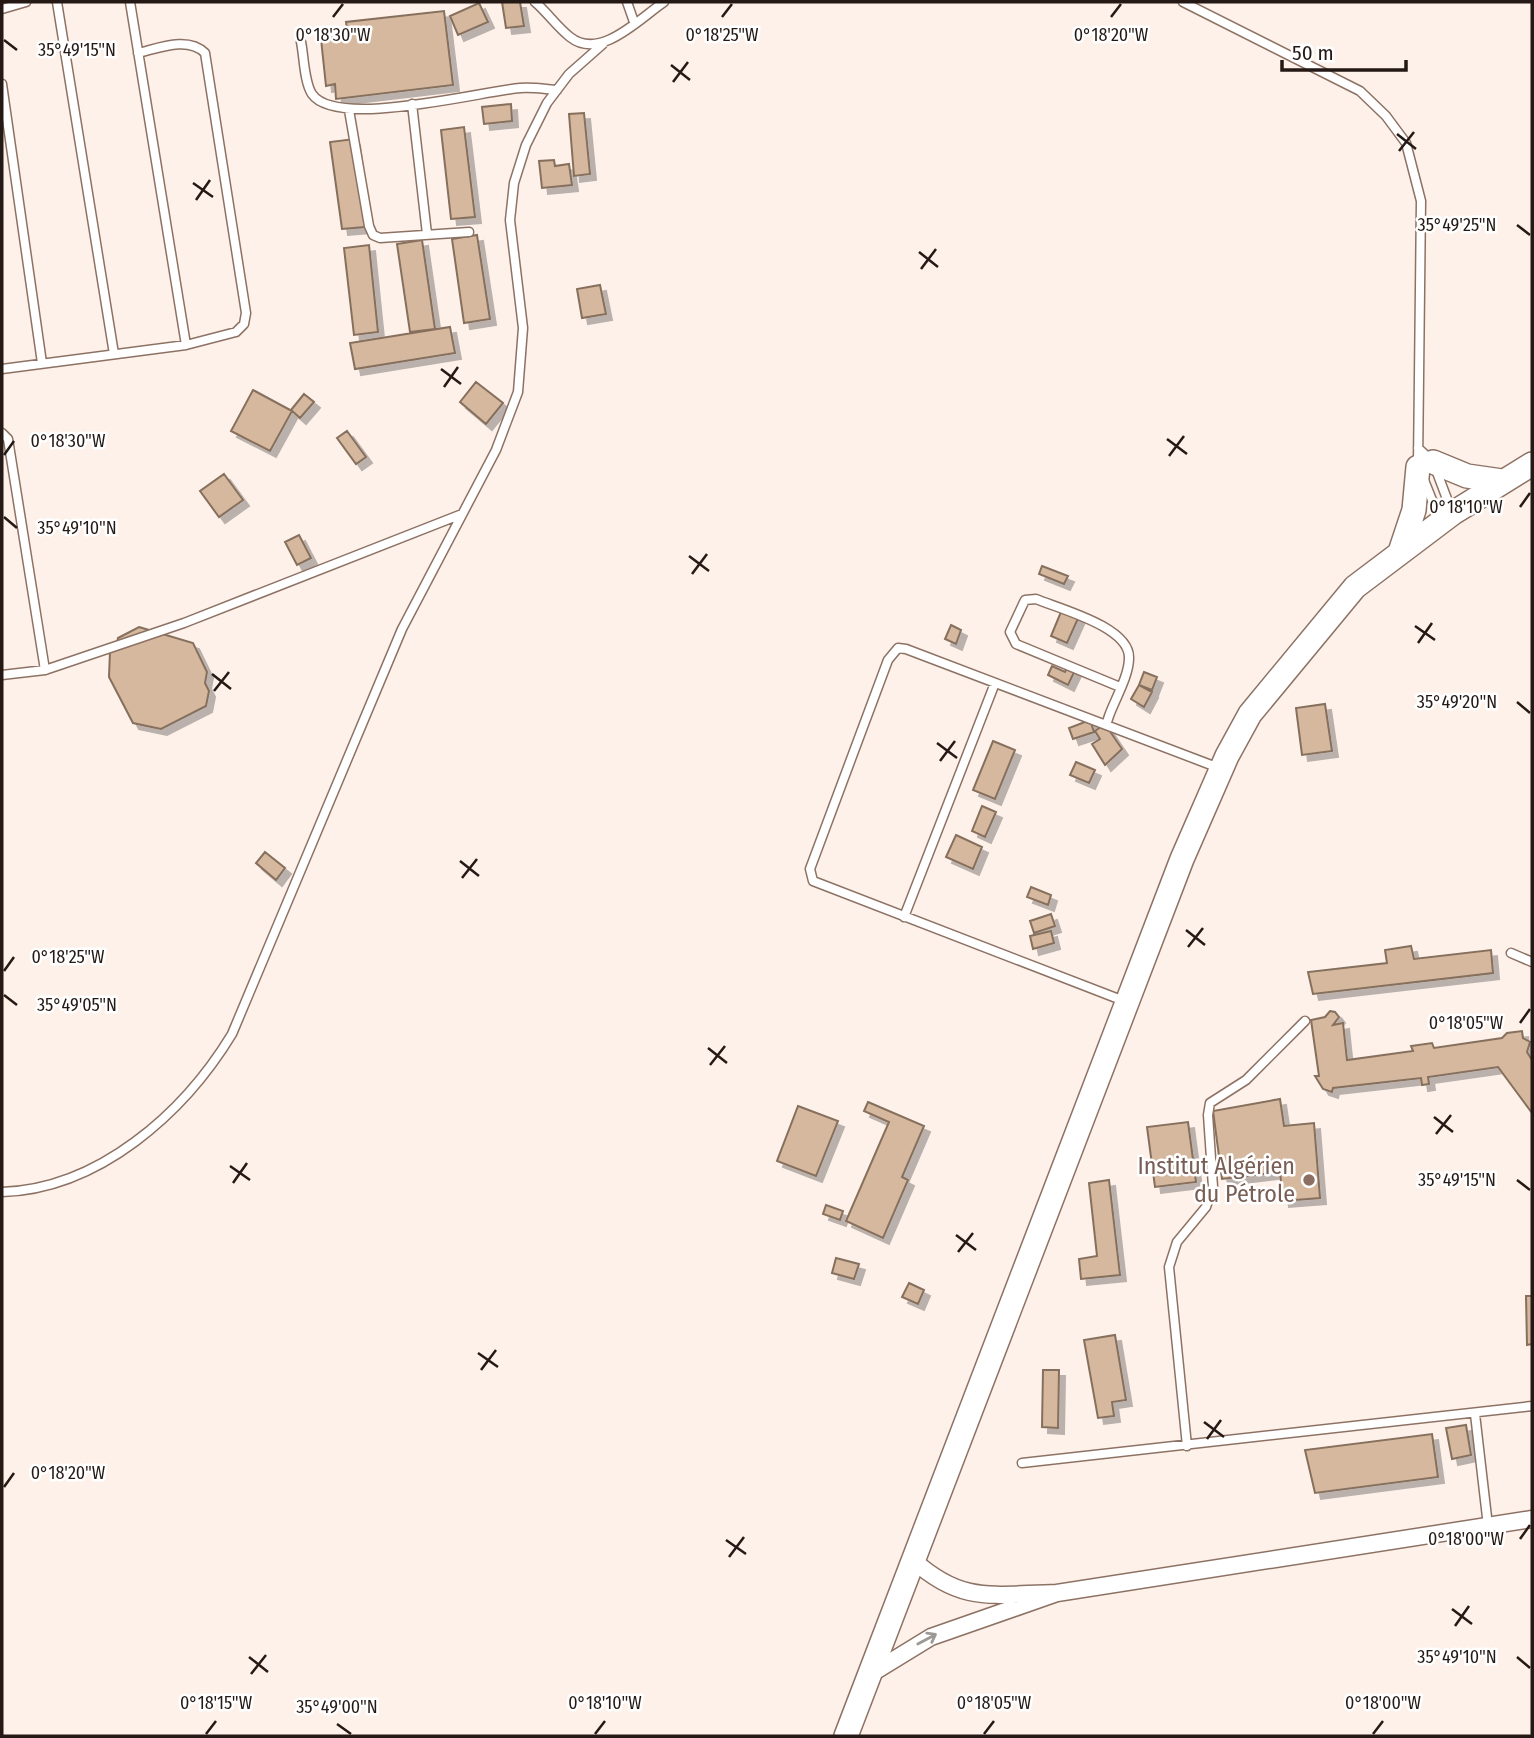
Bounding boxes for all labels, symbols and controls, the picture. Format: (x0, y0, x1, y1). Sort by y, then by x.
text: 0°18'30"W (296, 24, 371, 46)
text: 0°18'25"W (685, 24, 759, 46)
text: 0°18'20"W (1074, 24, 1149, 46)
scale bar (1282, 28, 1406, 72)
text: 35°49'15"N (38, 39, 116, 61)
text: 50 m (1292, 40, 1334, 66)
text: 35°49'25"N (1418, 214, 1496, 236)
text: 0°18'30"W (31, 430, 106, 452)
text: 0°18'10"W (1429, 496, 1503, 518)
text: 35°49'10"N (37, 517, 117, 539)
text: 35°49'20"N (1417, 691, 1497, 713)
text: 0°18'25"W (31, 946, 105, 968)
text: 35°49'05"N (37, 994, 117, 1016)
text: 0°18'05"W (1429, 1012, 1504, 1034)
place label: Institut Algérien du Pétrole (1137, 1152, 1295, 1208)
text: 35°49'15"N (1418, 1169, 1496, 1191)
marker: Institut Algérien du Pétrole (1301, 1172, 1317, 1188)
text: 0°18'20"W (31, 1462, 106, 1484)
text: 0°18'00"W (1428, 1528, 1504, 1550)
one-way arrow (917, 1632, 937, 1646)
text: 35°49'10"N (1417, 1646, 1497, 1668)
text: 0°18'15"W (180, 1692, 253, 1714)
text: 0°18'10"W (568, 1692, 642, 1714)
text: 0°18'05"W (957, 1692, 1032, 1714)
text: 0°18'00"W (1345, 1692, 1421, 1714)
text: 35°49'00"N (296, 1696, 378, 1718)

